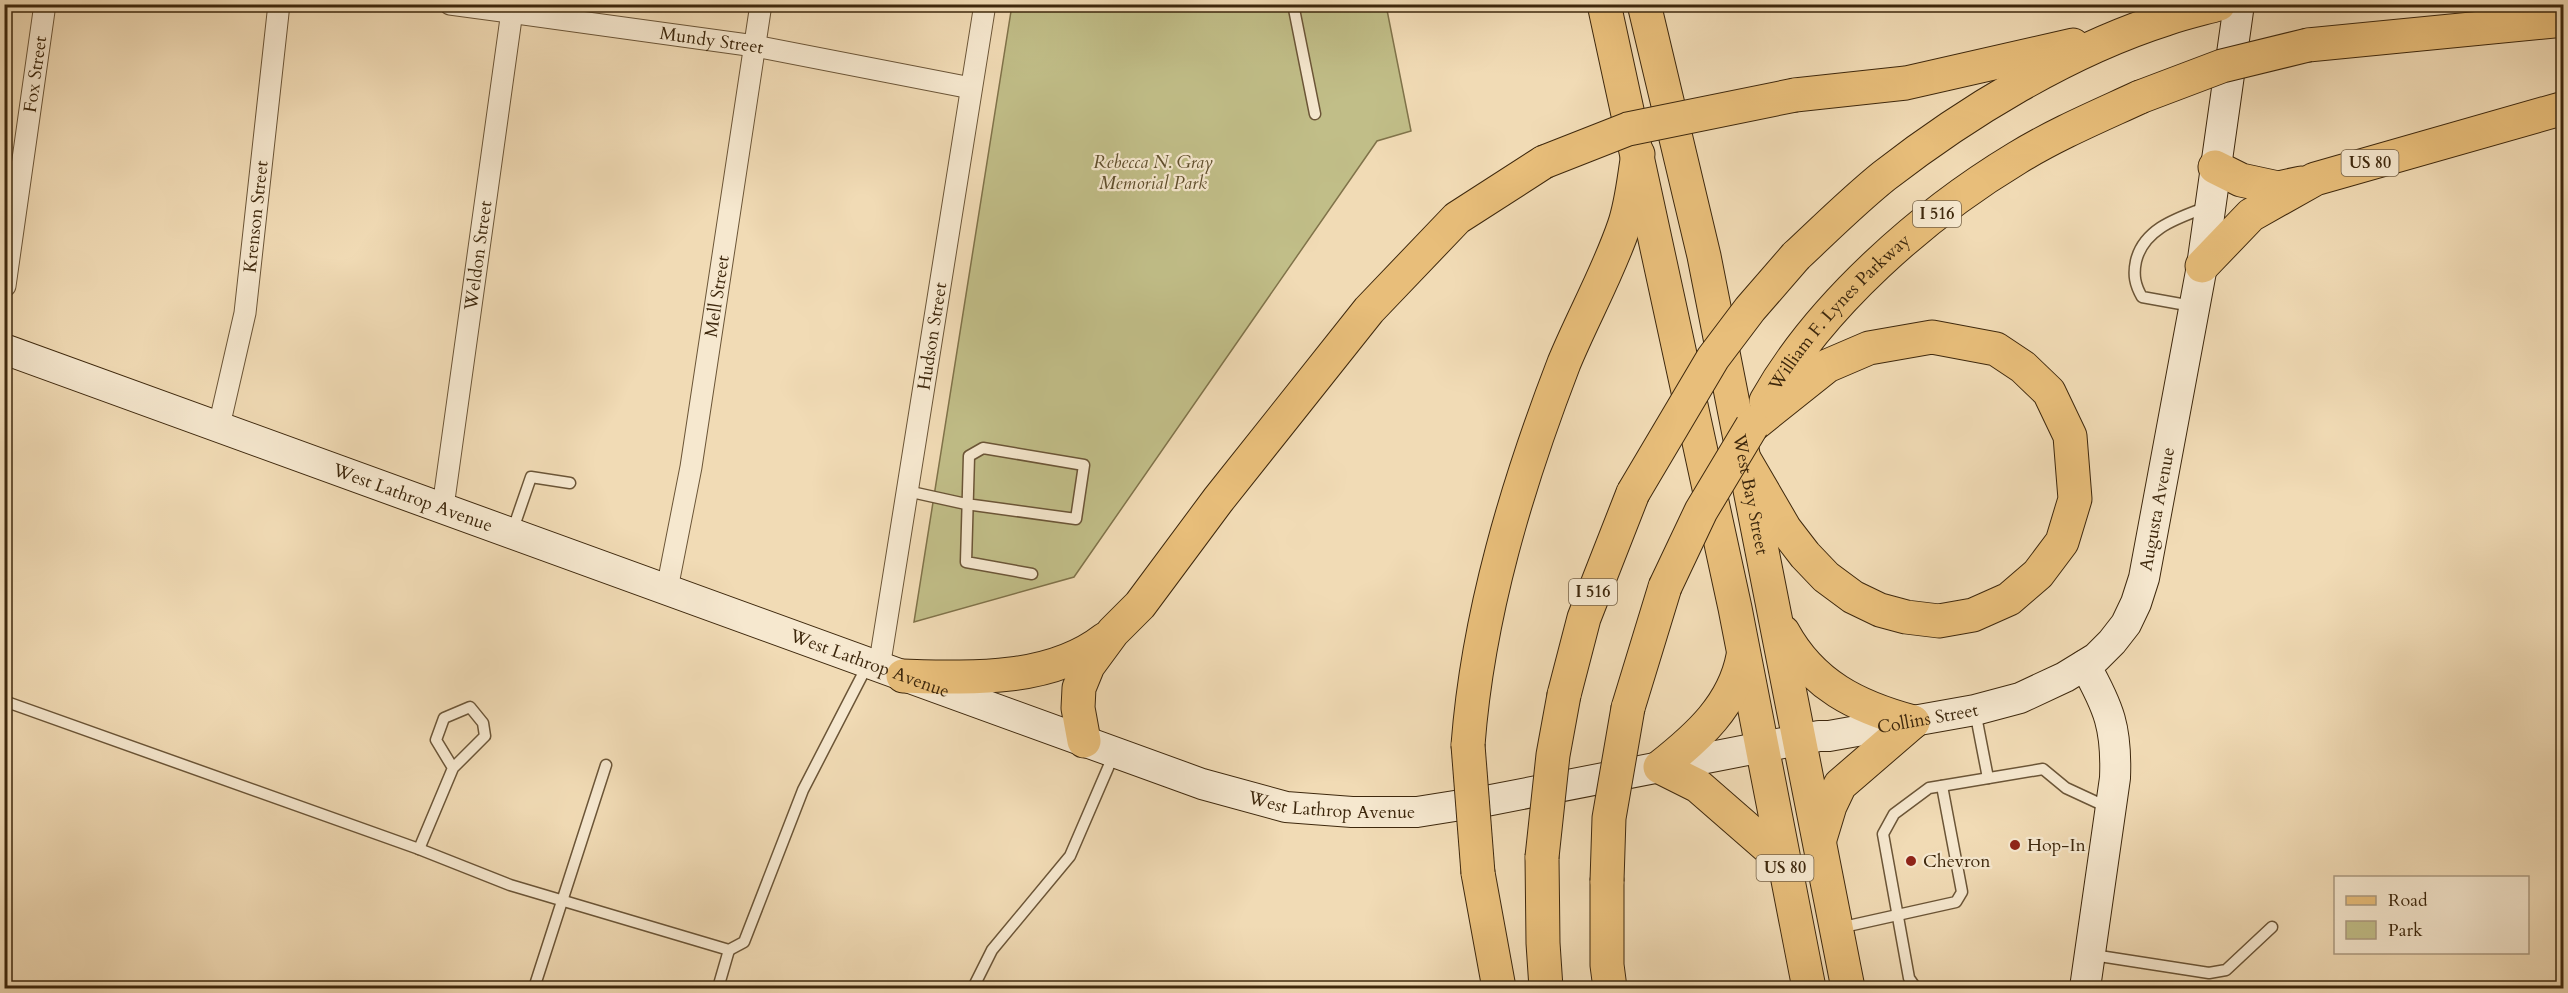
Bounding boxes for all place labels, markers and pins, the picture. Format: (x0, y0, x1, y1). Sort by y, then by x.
place label: Hop-In (2027, 833, 2087, 858)
marker: Hop-In (2008, 838, 2022, 852)
place label: Chevron (1923, 849, 1991, 874)
marker: Chevron (1904, 854, 1918, 868)

